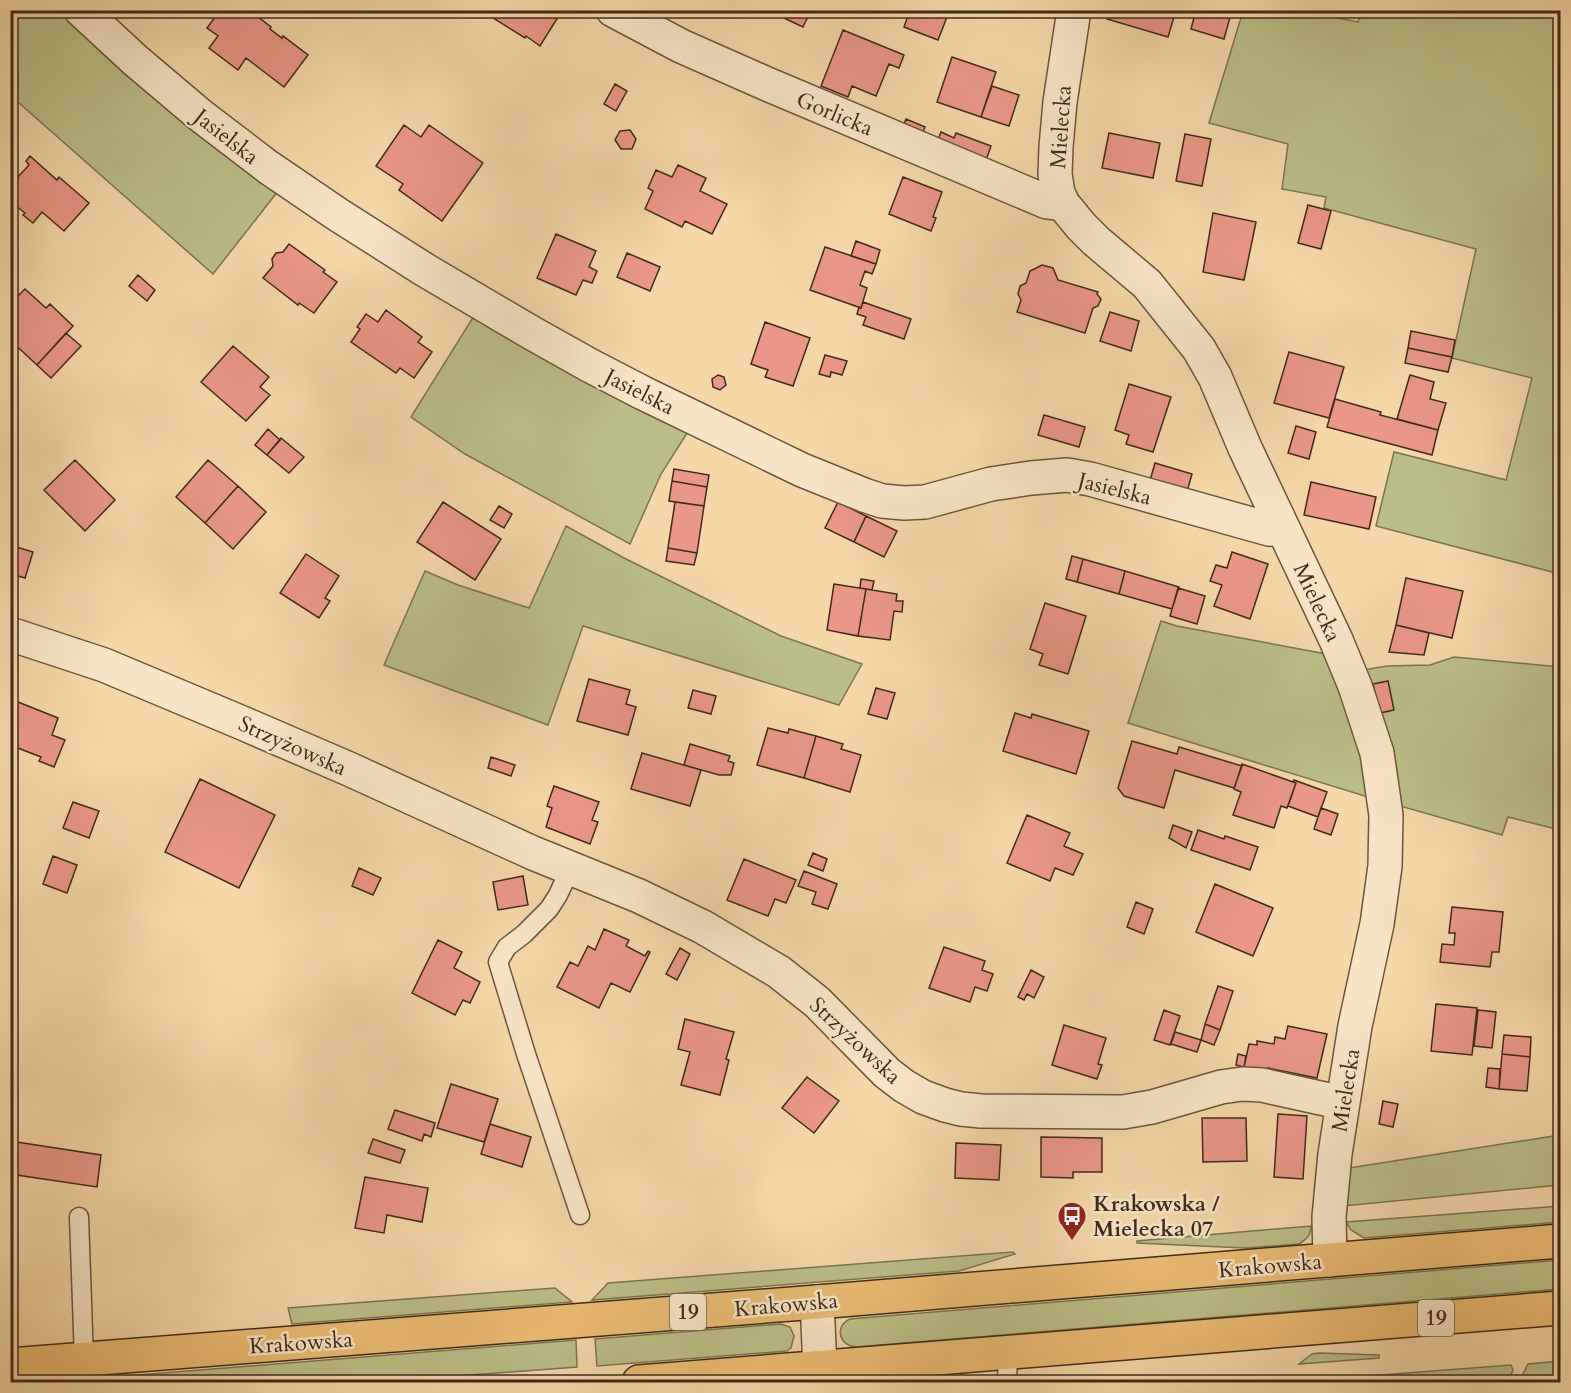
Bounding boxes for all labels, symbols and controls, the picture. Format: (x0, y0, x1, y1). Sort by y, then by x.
street label: Gorlicka (792, 84, 878, 144)
street label: Mielecka (1043, 84, 1079, 170)
street label: Jasielska (185, 100, 265, 172)
street label: Jasielska (597, 360, 680, 422)
street label: Jasielska (1072, 465, 1155, 513)
street label: Mielecka (1286, 558, 1349, 647)
street label: Strzyżowska (234, 709, 352, 783)
street label: Strzyżowska (803, 990, 908, 1091)
street label: Mielecka (1325, 1046, 1367, 1134)
place label: Krakowska / Mielecka 07 (1093, 1189, 1220, 1244)
bus stop icon: Krakowska / Mielecka 07 (1056, 1200, 1088, 1242)
street label: Krakowska (1217, 1246, 1324, 1285)
street label: Krakowska (733, 1285, 840, 1324)
road number: 19 (670, 1294, 706, 1330)
road number: 19 (1418, 1300, 1454, 1336)
street label: Krakowska (248, 1324, 354, 1362)

